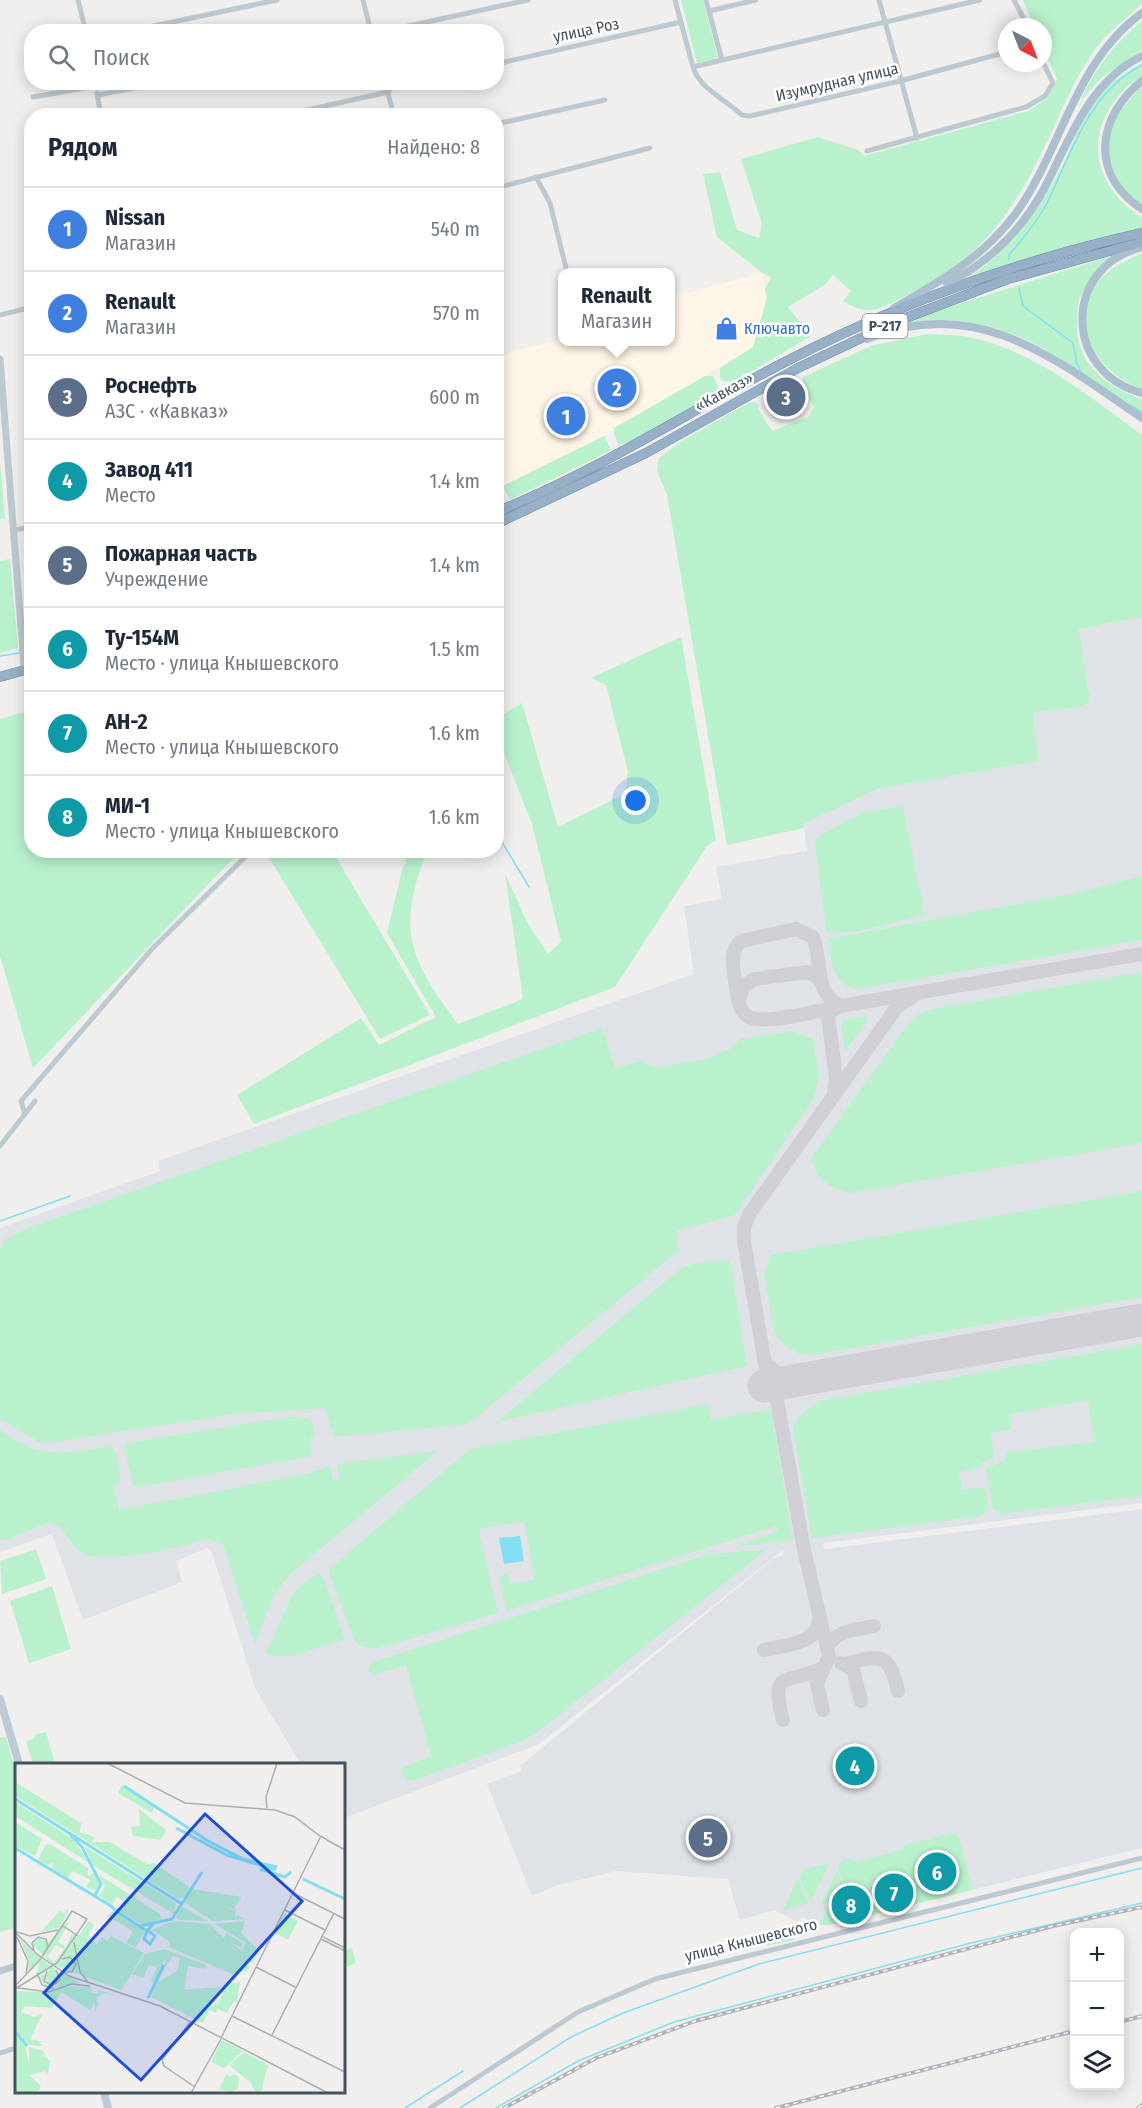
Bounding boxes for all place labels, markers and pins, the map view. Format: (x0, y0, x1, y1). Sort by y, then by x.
shop icon: Ключавто (713, 315, 739, 341)
place label: Ключавто (744, 319, 810, 338)
pin: 2 (598, 366, 636, 410)
pin: 3 (766, 374, 806, 420)
pin: 1 (546, 394, 586, 438)
pin: 4 (836, 1744, 874, 1788)
pin: 5 (688, 1816, 728, 1860)
pin: 6 (918, 1850, 956, 1894)
pin: 7 (874, 1870, 914, 1916)
pin: 8 (832, 1882, 870, 1928)

